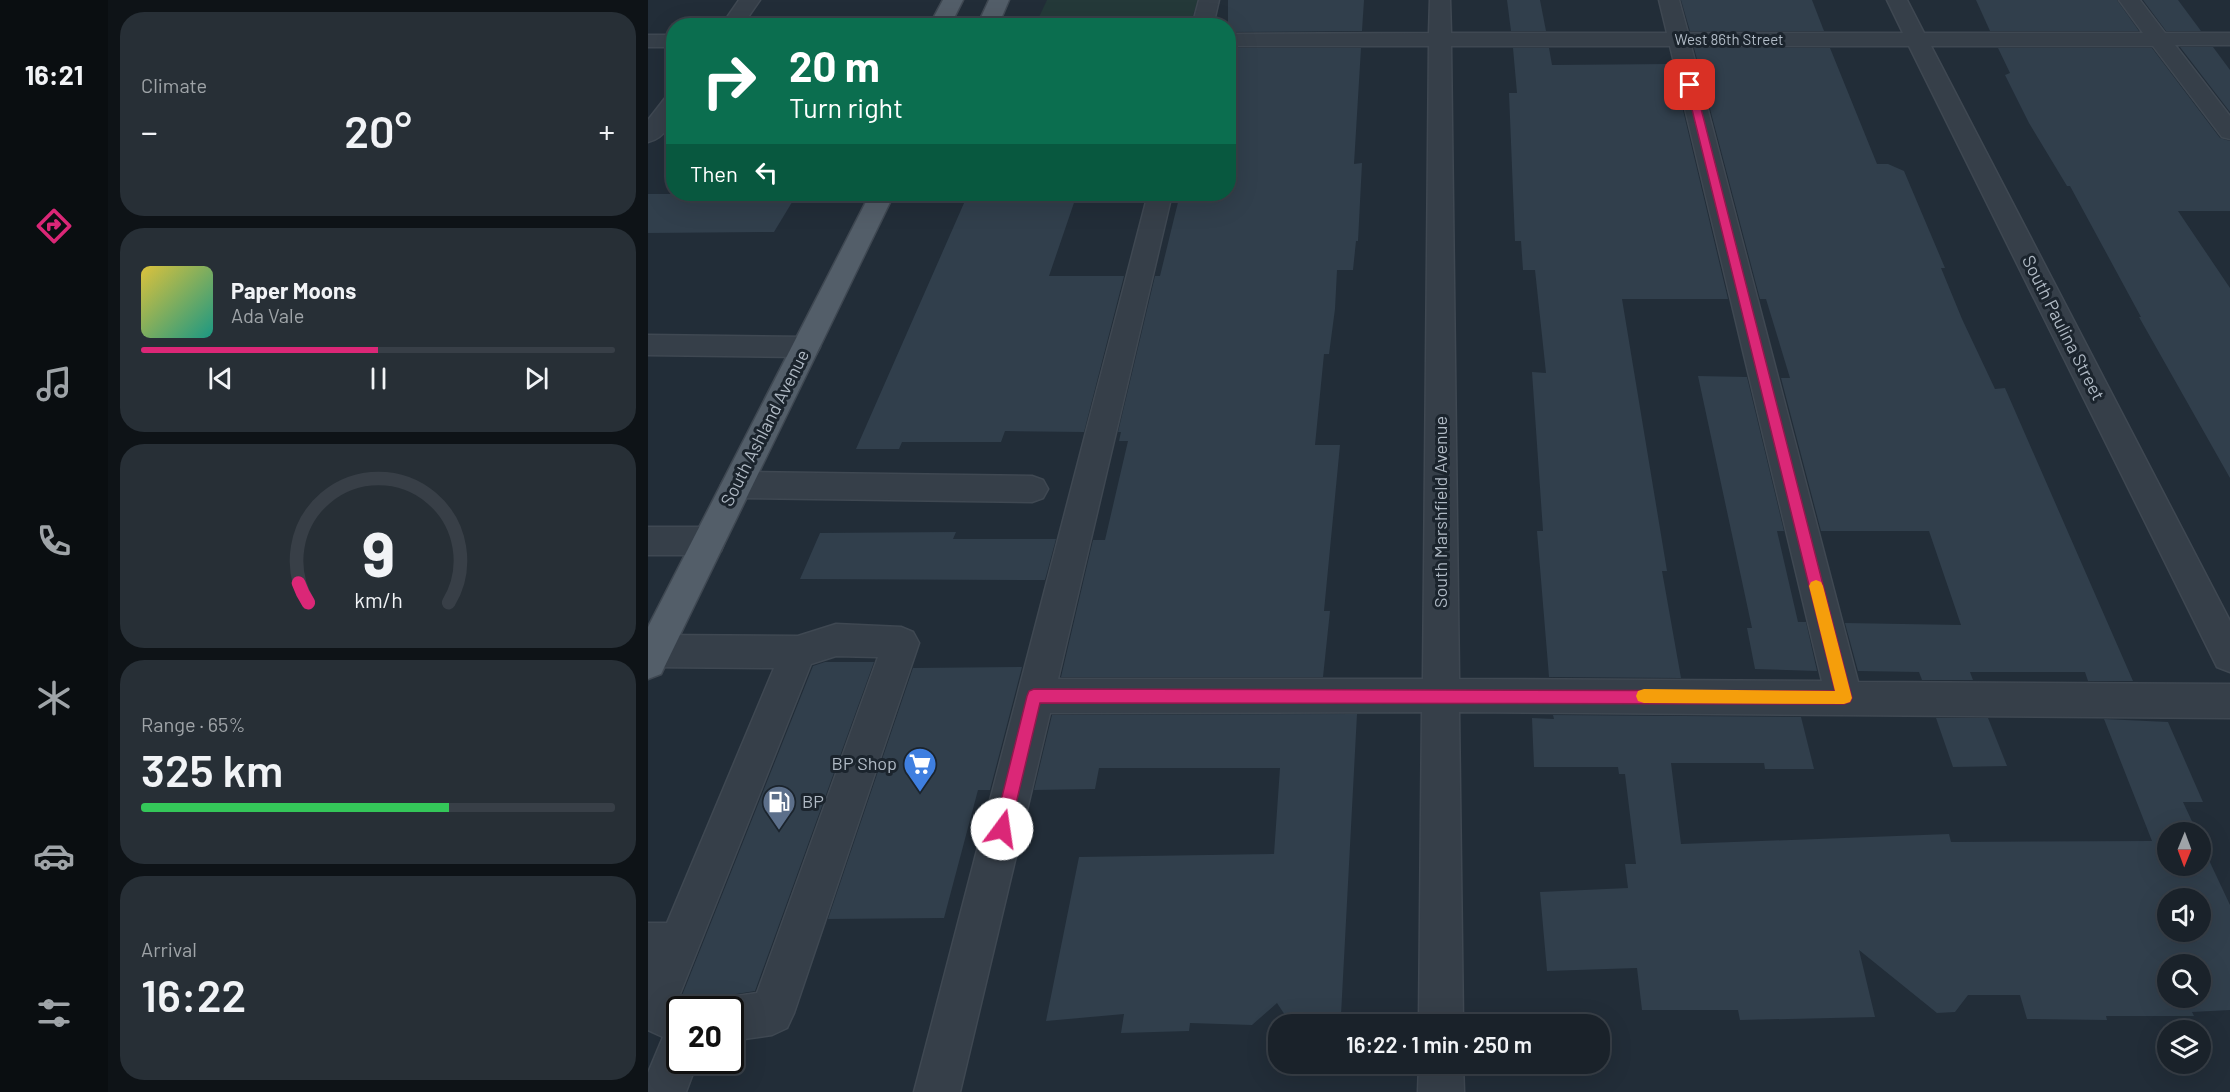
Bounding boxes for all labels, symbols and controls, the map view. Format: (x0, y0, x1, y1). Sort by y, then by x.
street label: West 86th Street (1675, 30, 1784, 48)
text: 20 m (789, 40, 880, 90)
icon: right (690, 42, 768, 120)
text: 16:21 (25, 58, 83, 90)
pin (1664, 59, 1715, 110)
icon: arrive (1673, 68, 1706, 101)
text: Climate (141, 73, 207, 97)
text: Turn right (789, 91, 903, 123)
text: 20° (344, 103, 412, 157)
text: − (141, 111, 158, 151)
text: + (599, 111, 615, 151)
icon: left (750, 156, 783, 189)
text: Then (690, 160, 738, 186)
icon: directions (33, 205, 75, 247)
street label: South Paulina Street (2018, 251, 2110, 404)
text: Paper Moons (231, 277, 356, 303)
text: Ada Vale (231, 303, 304, 327)
street label: South Ashland Avenue (715, 346, 813, 509)
icon: previous (204, 362, 237, 395)
icon: pause (362, 362, 395, 395)
icon: next (520, 362, 553, 395)
icon: music (33, 363, 75, 405)
street label: South Marshfield Avenue (1429, 416, 1451, 608)
text: 9 (361, 515, 395, 589)
icon: phone (33, 520, 75, 562)
text: km/h (354, 587, 402, 612)
icon: climate (33, 677, 75, 719)
text: Range · 65% (141, 712, 245, 736)
text: 325 km (141, 742, 283, 796)
supermarket icon: BP Shop (902, 746, 938, 793)
place label: BP Shop (832, 752, 897, 774)
fuel station icon: BP (761, 784, 797, 831)
place label: BP (802, 790, 824, 812)
position arrow (970, 797, 1034, 861)
north arrow (2157, 822, 2211, 876)
map controls (2157, 822, 2211, 1074)
icon: car (33, 835, 75, 877)
button: sound (2157, 888, 2211, 942)
text: Arrival (141, 937, 197, 961)
button: search (2157, 954, 2211, 1008)
text: 16:22 (141, 967, 246, 1021)
icon: filters (33, 992, 75, 1034)
speed limit sign: 20 (666, 996, 744, 1074)
button: layers (2157, 1020, 2211, 1074)
text: 16:22 · 1 min · 250 m (1346, 1031, 1532, 1057)

